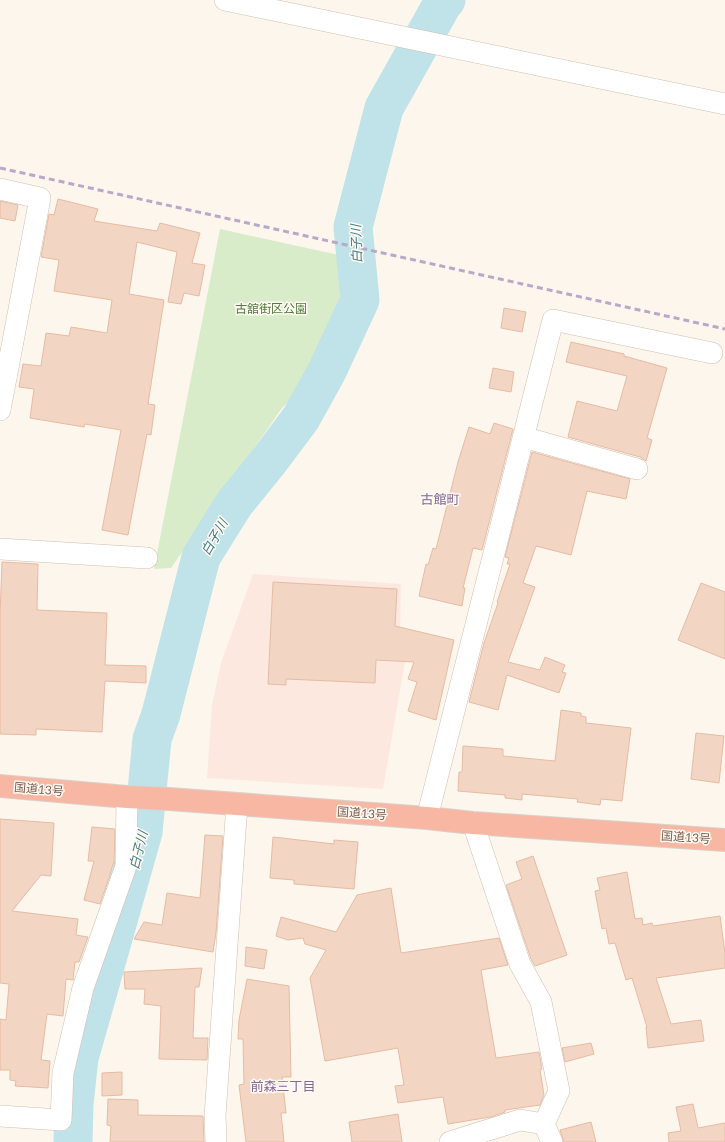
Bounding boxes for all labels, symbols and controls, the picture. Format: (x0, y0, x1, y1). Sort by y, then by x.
water label: 白子川 (347, 222, 365, 264)
park label: 古舘街区公園 (235, 301, 307, 316)
district label: 古館町 (420, 491, 460, 507)
water label: 白子川 (197, 514, 232, 558)
street label: 国道13号 (13, 779, 65, 799)
street label: 国道13号 (337, 804, 387, 822)
water label: 白子川 (126, 827, 151, 871)
street label: 国道13号 (661, 828, 711, 846)
district label: 前森三丁目 (250, 1078, 316, 1094)

